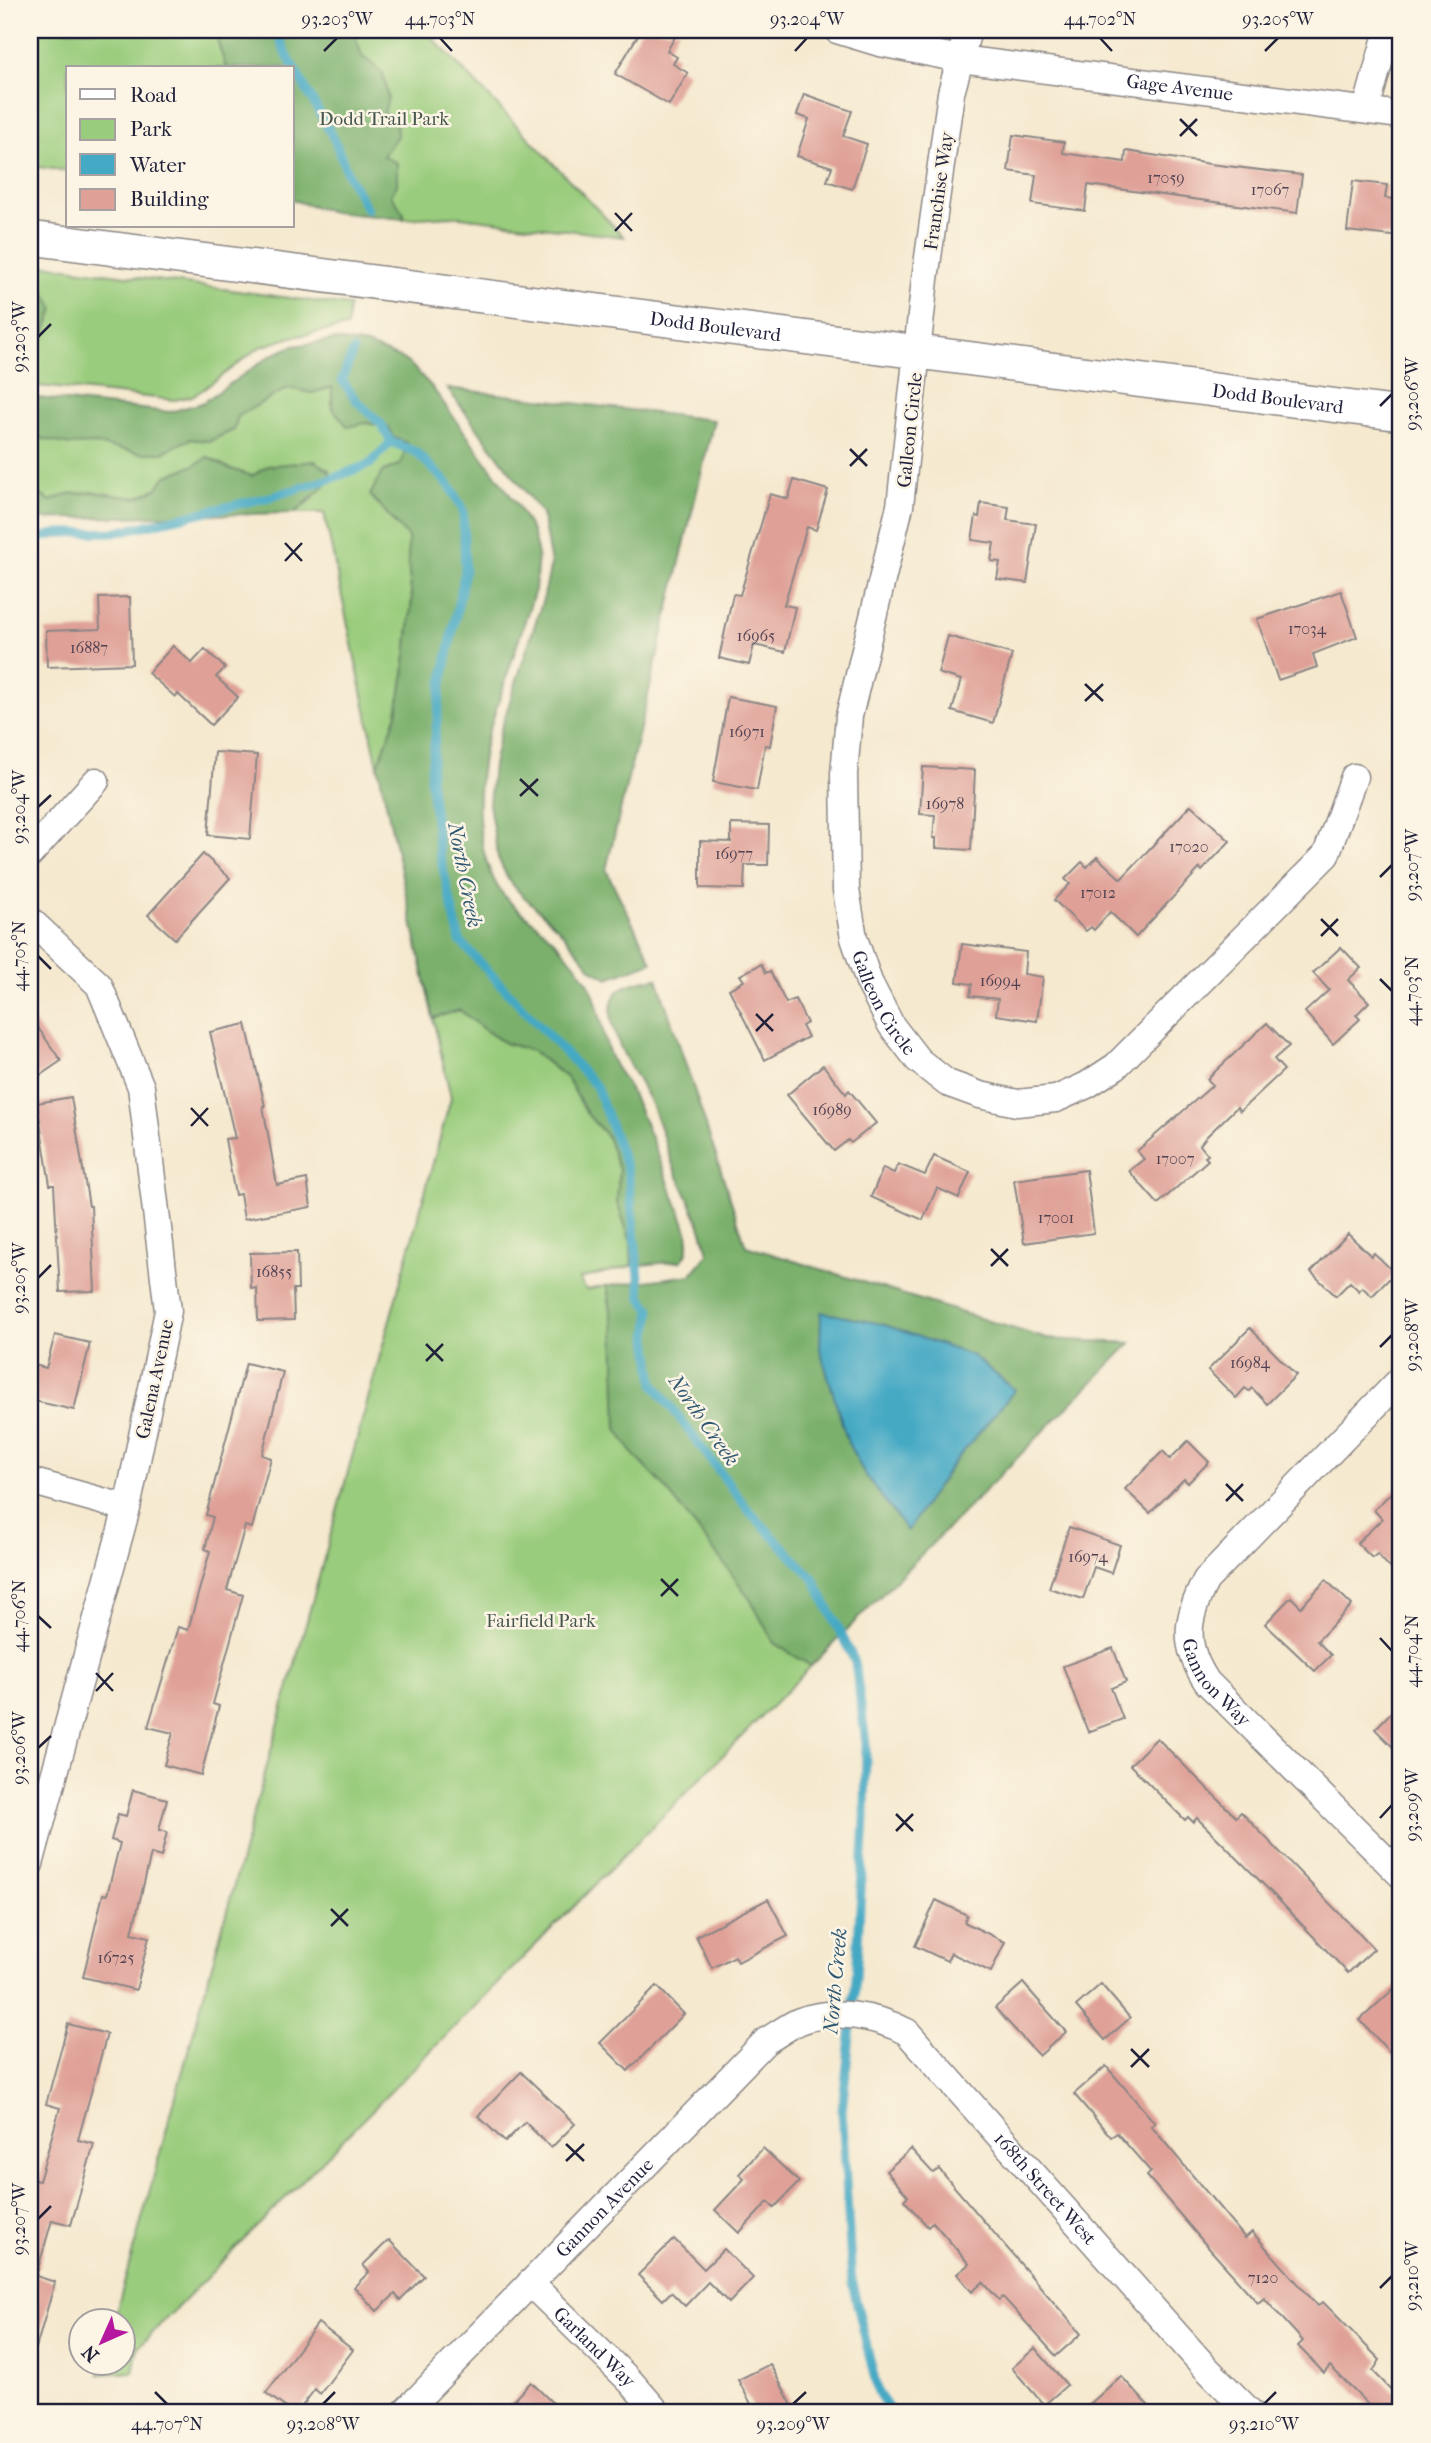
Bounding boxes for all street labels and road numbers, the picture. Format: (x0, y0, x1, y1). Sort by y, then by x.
street label: Gage Avenue (1125, 70, 1234, 106)
street label: Franchise Way (920, 130, 958, 252)
street label: Dodd Boulevard (648, 308, 783, 346)
street label: Galleon Circle (893, 371, 927, 489)
street label: Dodd Boulevard (1211, 380, 1345, 419)
street label: Galleon Circle (847, 948, 920, 1060)
street label: Galena Avenue (132, 1317, 178, 1441)
street label: Gannon Way (1178, 1637, 1256, 1732)
street label: 168th Street West (989, 2128, 1101, 2250)
street label: Gannon Avenue (552, 2154, 658, 2262)
street label: Garland Way (549, 2303, 640, 2393)

